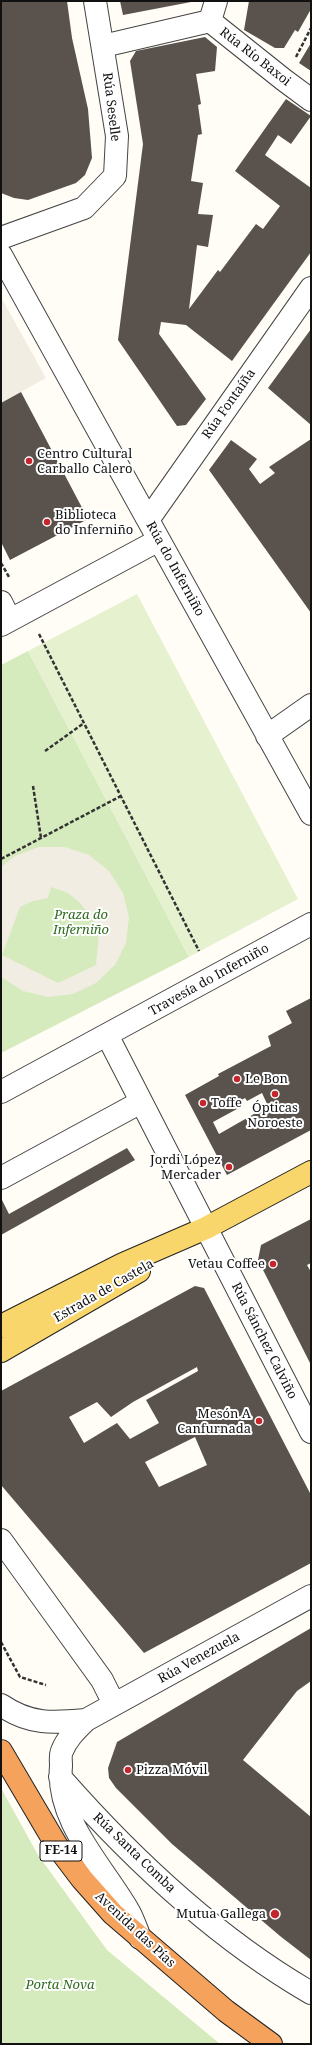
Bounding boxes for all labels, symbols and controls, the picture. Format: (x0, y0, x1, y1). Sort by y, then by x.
street label: Rúa Río Baxoi (216, 24, 294, 90)
street label: Rúa Seselle (99, 72, 123, 142)
street label: Rúa Fontaíña (199, 366, 259, 442)
place label: Centro Cultural Carballo Calero (37, 446, 133, 477)
marker: Centro Cultural Carballo Calero (24, 456, 34, 466)
place label: Biblioteca do Inferniño (55, 507, 133, 538)
marker: Biblioteca do Inferniño (42, 517, 52, 527)
street label: Rúa do Inferniño (143, 519, 207, 619)
park label: Praza do Inferniño (53, 907, 109, 938)
street label: Travesía do Inferniño (146, 941, 272, 1019)
place label: Le Bon (245, 1071, 288, 1087)
marker: Le Bon (232, 1074, 242, 1084)
marker: Ópticas Noroeste (270, 1089, 280, 1099)
place label: Toffe (211, 1095, 242, 1111)
marker: Toffe (198, 1098, 208, 1108)
place label: Ópticas Noroeste (247, 1100, 303, 1131)
place label: Jordi López Mercader (150, 1152, 221, 1183)
marker: Jordi López Mercader (224, 1162, 234, 1172)
street label: Estrada de Castela (51, 1256, 157, 1326)
place label: Vetau Coffee (188, 1256, 265, 1272)
marker: Vetau Coffee (268, 1259, 278, 1269)
street label: Rúa Sánchez Calviño (228, 1280, 300, 1402)
place label: Mesón A Canfurnada (177, 1406, 251, 1437)
marker: Mesón A Canfurnada (254, 1416, 264, 1426)
street label: Rúa Venezuela (155, 1629, 243, 1687)
place label: Pizza Móvil (136, 1762, 207, 1778)
marker: Pizza Móvil (123, 1765, 133, 1775)
street label: Rúa Santa Comba (90, 1810, 178, 1896)
road number: FE-14 (40, 1841, 82, 1861)
street label: Avenida das Pías (92, 1889, 178, 1971)
place label: Mutua Gallega (176, 1906, 266, 1922)
marker: Mutua Gallega (269, 1908, 281, 1920)
park label: Porta Nova (25, 1977, 95, 1993)

